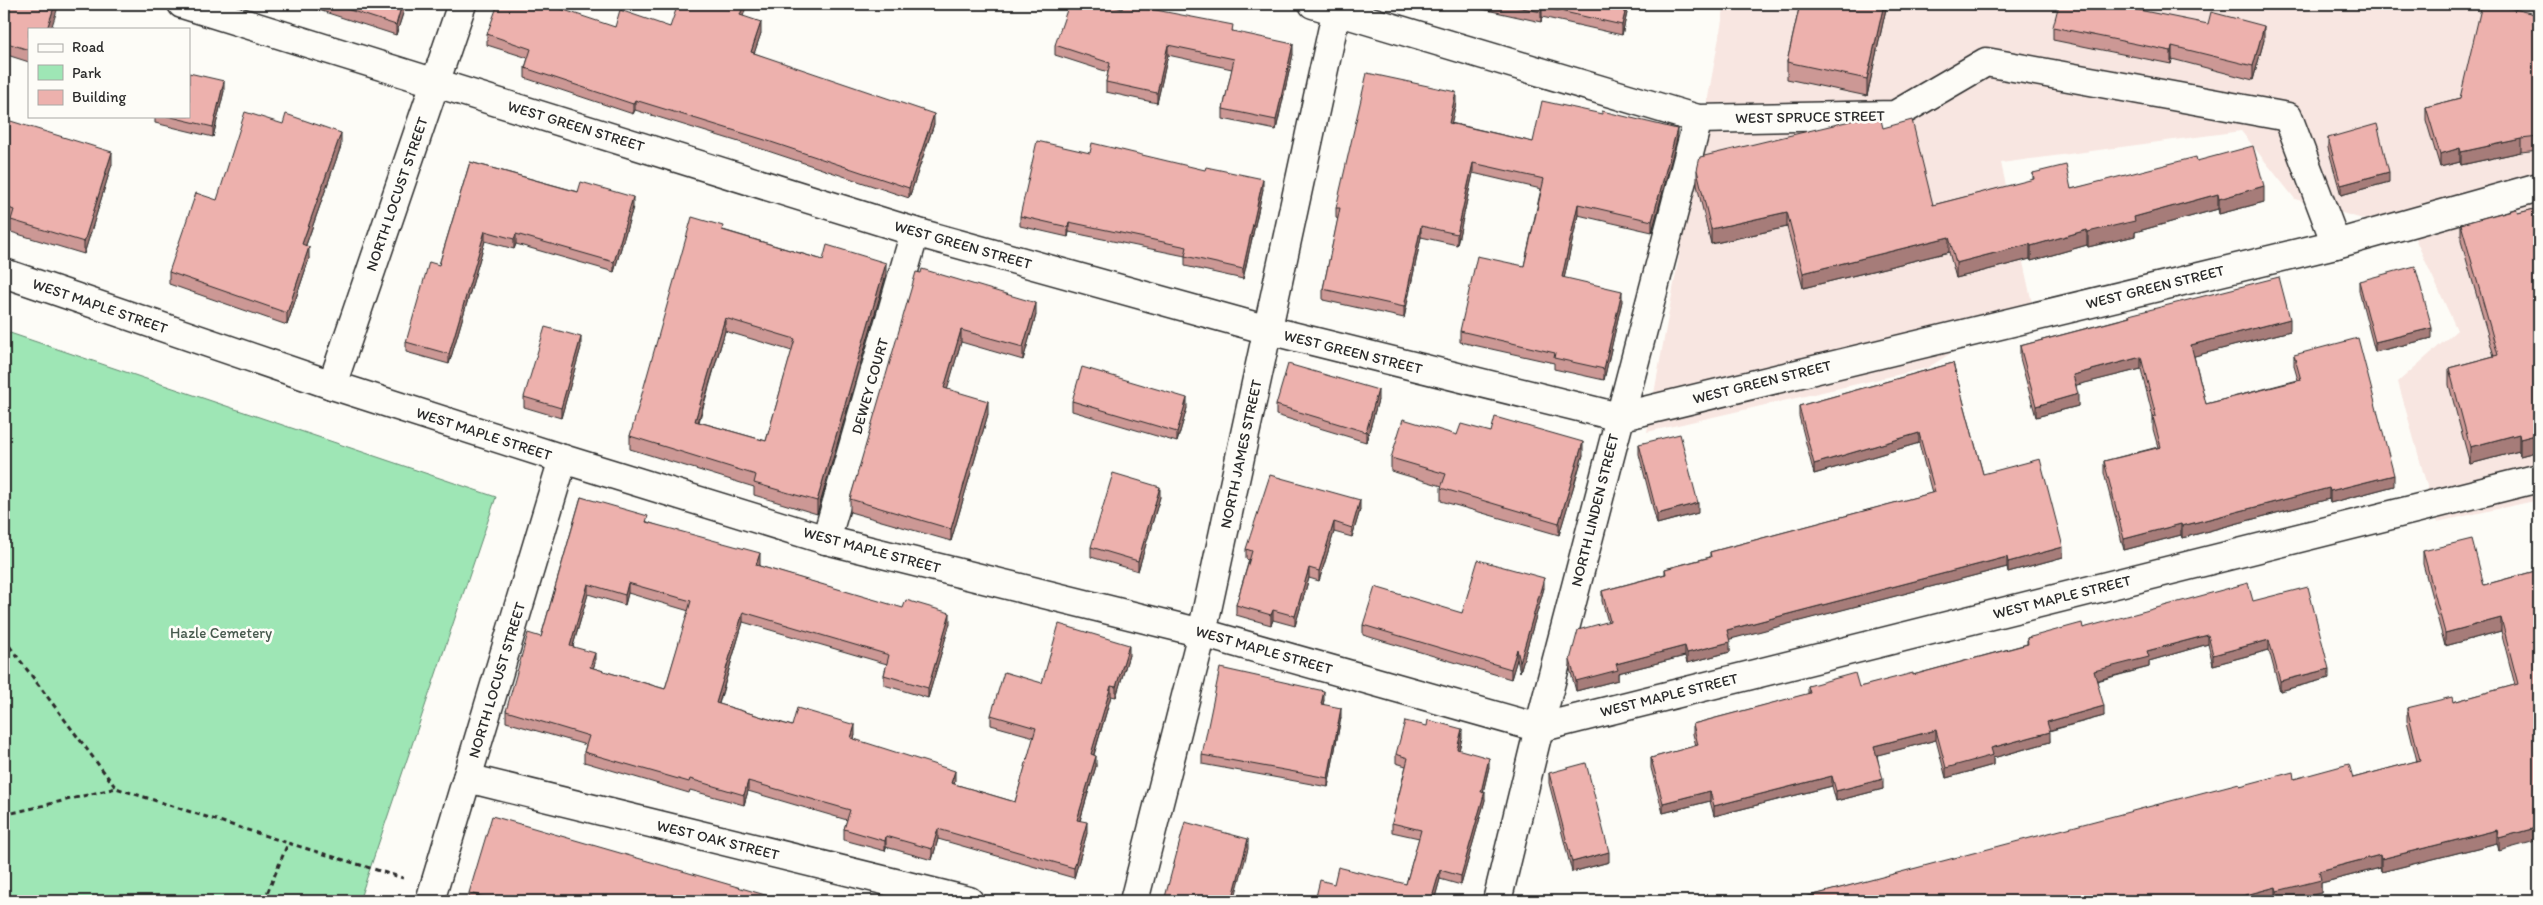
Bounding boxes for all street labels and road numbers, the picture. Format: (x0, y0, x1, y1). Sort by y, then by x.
street label: WEST GREEN STREET (505, 97, 647, 156)
street label: WEST SPRUCE STREET (1735, 107, 1886, 127)
street label: NORTH LOCUST STREET (362, 114, 432, 273)
street label: WEST GREEN STREET (892, 217, 1034, 273)
street label: WEST GREEN STREET (2084, 261, 2227, 313)
street label: WEST MAPLE STREET (30, 274, 170, 338)
street label: WEST GREEN STREET (1282, 326, 1425, 378)
street label: DEWEY COURT (848, 335, 893, 436)
street label: WEST GREEN STREET (1691, 356, 1834, 408)
street label: NORTH JAMES STREET (1216, 377, 1266, 530)
street label: WEST MAPLE STREET (414, 404, 555, 465)
street label: NORTH LINDEN STREET (1567, 431, 1623, 588)
street label: WEST MAPLE STREET (801, 523, 943, 577)
street label: WEST MAPLE STREET (1991, 571, 2133, 623)
street label: NORTH LOCUST STREET (465, 599, 529, 760)
street label: WEST MAPLE STREET (1193, 622, 1335, 678)
street label: WEST MAPLE STREET (1598, 669, 1740, 721)
street label: WEST OAK STREET (655, 816, 782, 864)

